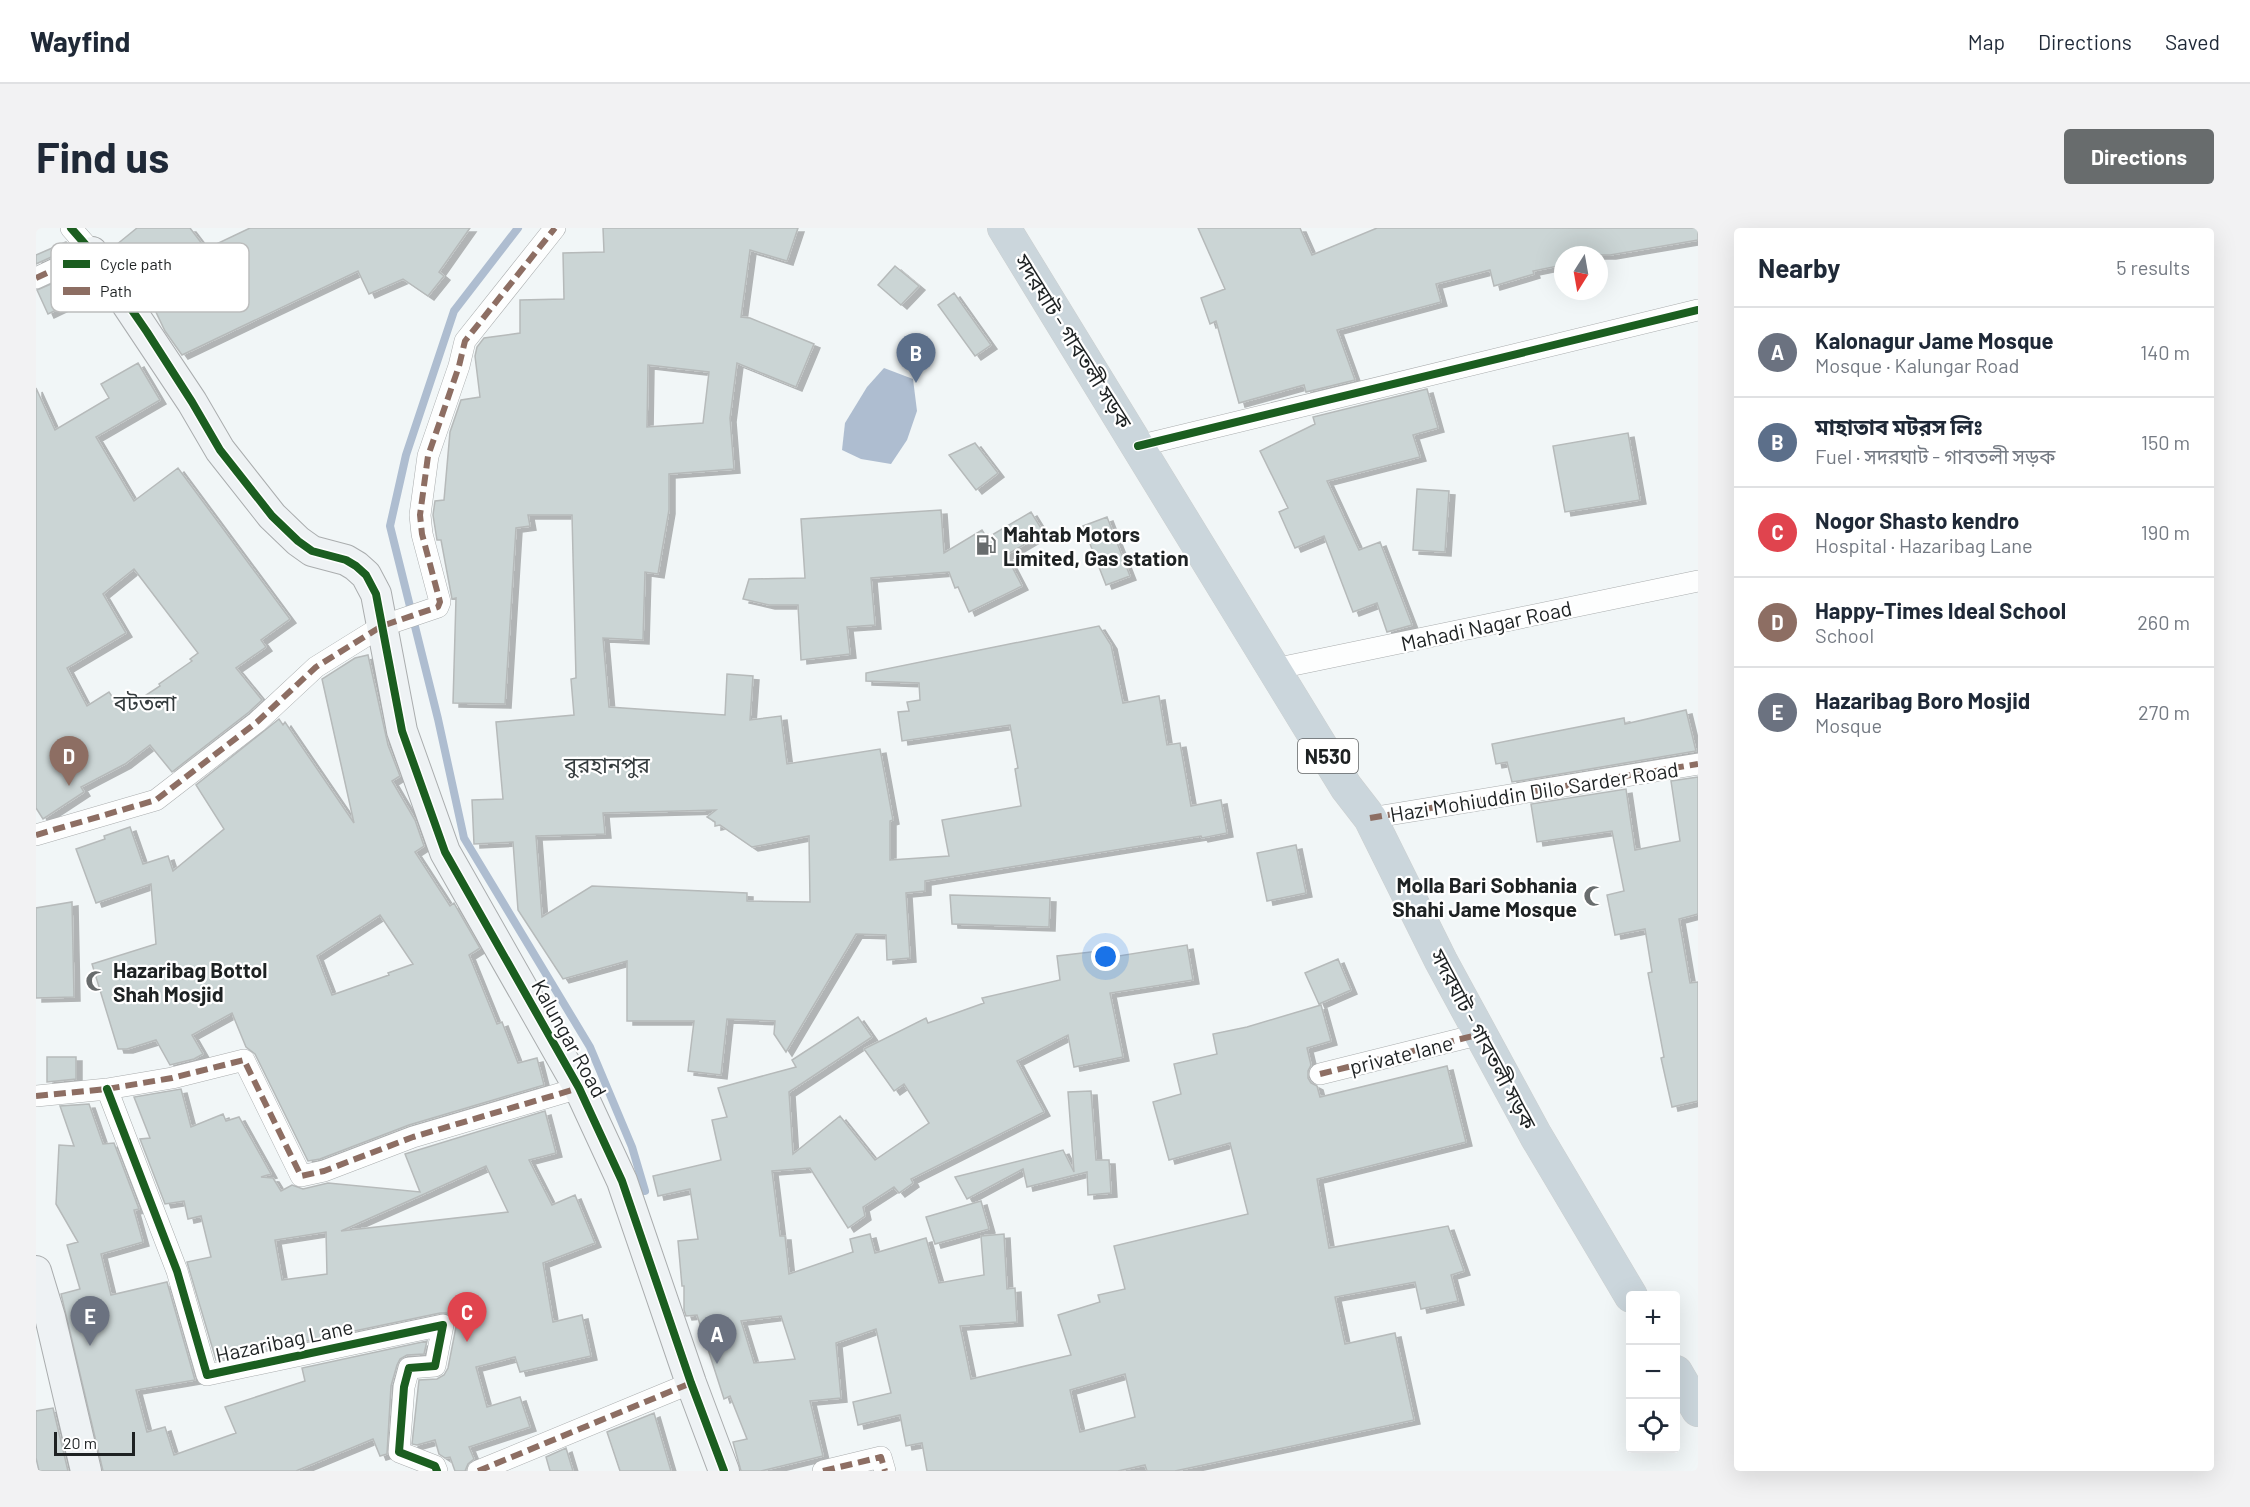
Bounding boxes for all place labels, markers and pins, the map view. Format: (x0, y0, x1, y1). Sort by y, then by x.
pin: B (896, 334, 936, 383)
place label: Mahtab Motors Limited, Gas station (1003, 521, 1189, 570)
fuel station icon: Mahtab Motors Limited, Gas station (974, 533, 998, 557)
pin: D (50, 736, 88, 786)
place label: Molla Bari Sobhania Shahi Jame Mosque (1392, 872, 1577, 921)
mosque icon: Molla Bari Sobhania Shahi Jame Mosque (1582, 884, 1606, 908)
place label: Hazaribag Bottol Shah Mosjid (113, 957, 267, 1006)
mosque icon: Hazaribag Bottol Shah Mosjid (84, 969, 108, 993)
pin: C (448, 1292, 486, 1342)
pin: E (70, 1296, 110, 1346)
pin: A (698, 1314, 736, 1364)

